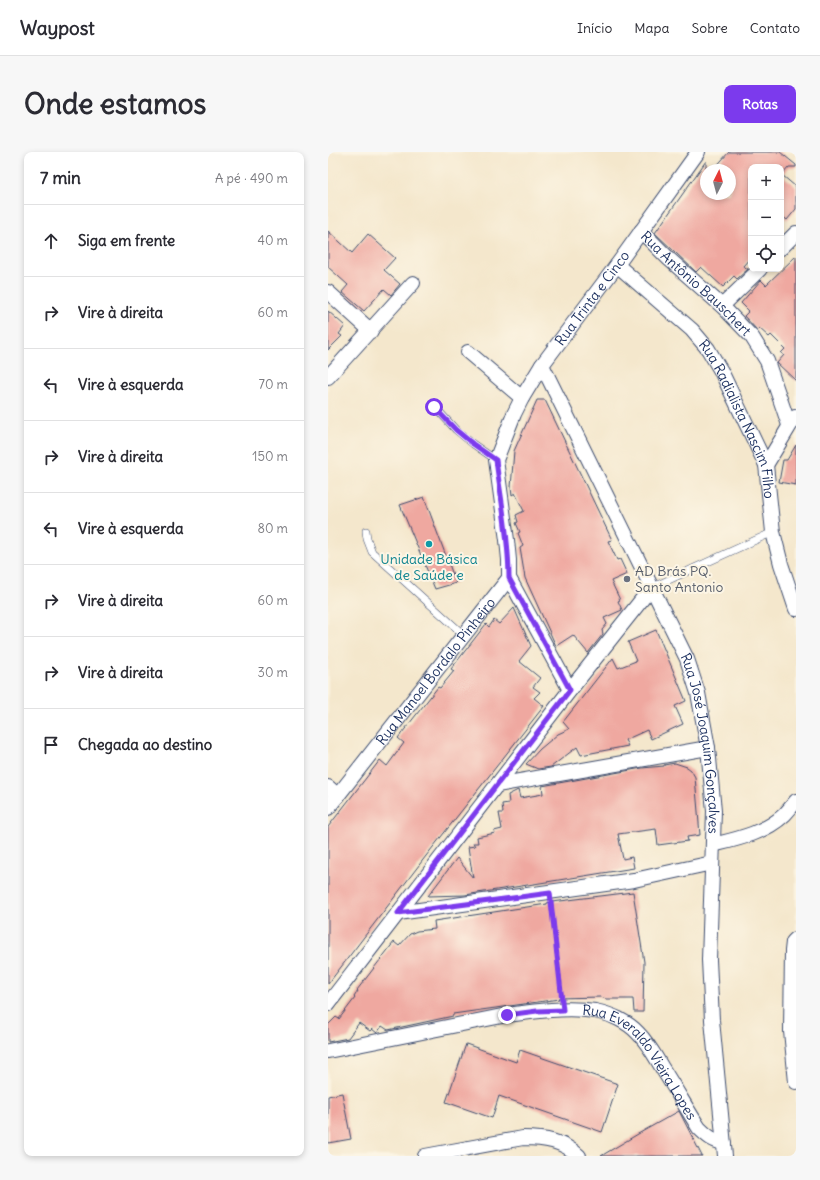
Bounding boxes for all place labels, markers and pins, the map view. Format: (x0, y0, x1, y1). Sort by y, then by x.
marker: Unidade Básica de Saúde e (424, 539, 434, 549)
place label: Unidade Básica de Saúde e (380, 550, 478, 584)
place label: AD Brás PQ. Santo Antonio (635, 562, 723, 596)
marker: AD Brás PQ. Santo Antonio (622, 574, 632, 584)

